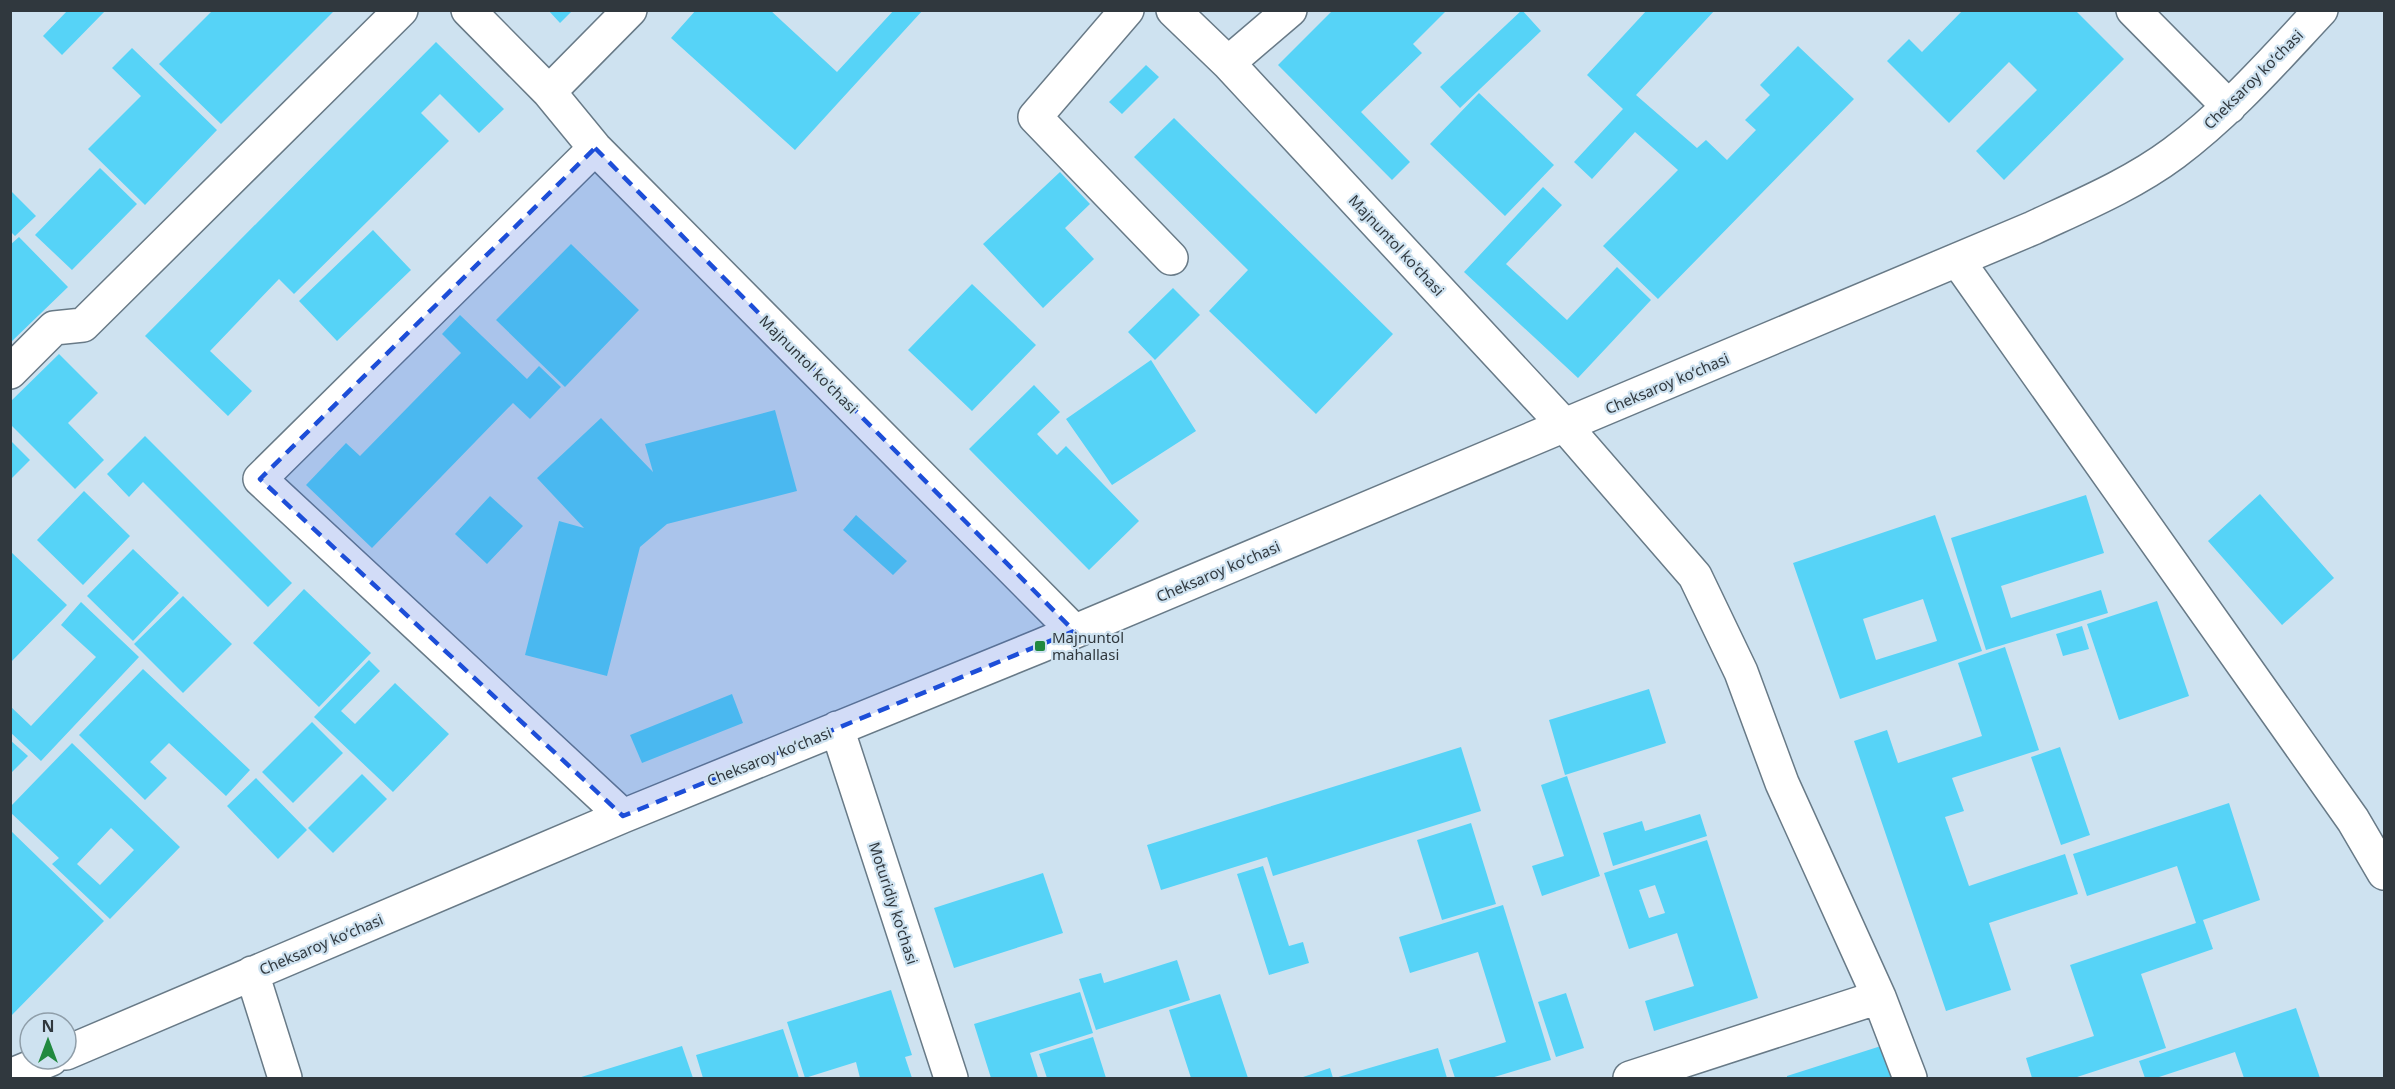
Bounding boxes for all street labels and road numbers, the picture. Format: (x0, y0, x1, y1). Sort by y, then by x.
street label: Cheksaroy koʻchasi (2199, 25, 2307, 133)
street label: Majnuntol ko'chasi (1345, 190, 1449, 300)
street label: Majnuntol ko'chasi (756, 311, 862, 417)
street label: Cheksaroy koʻchasi (1602, 348, 1732, 418)
street label: Cheksaroy koʻchasi (1153, 536, 1283, 606)
street label: Cheksaroy koʻchasi (704, 722, 834, 790)
street label: Moturidiy ko'chasi (865, 839, 923, 967)
street label: Cheksaroy koʻchasi (256, 909, 386, 979)

